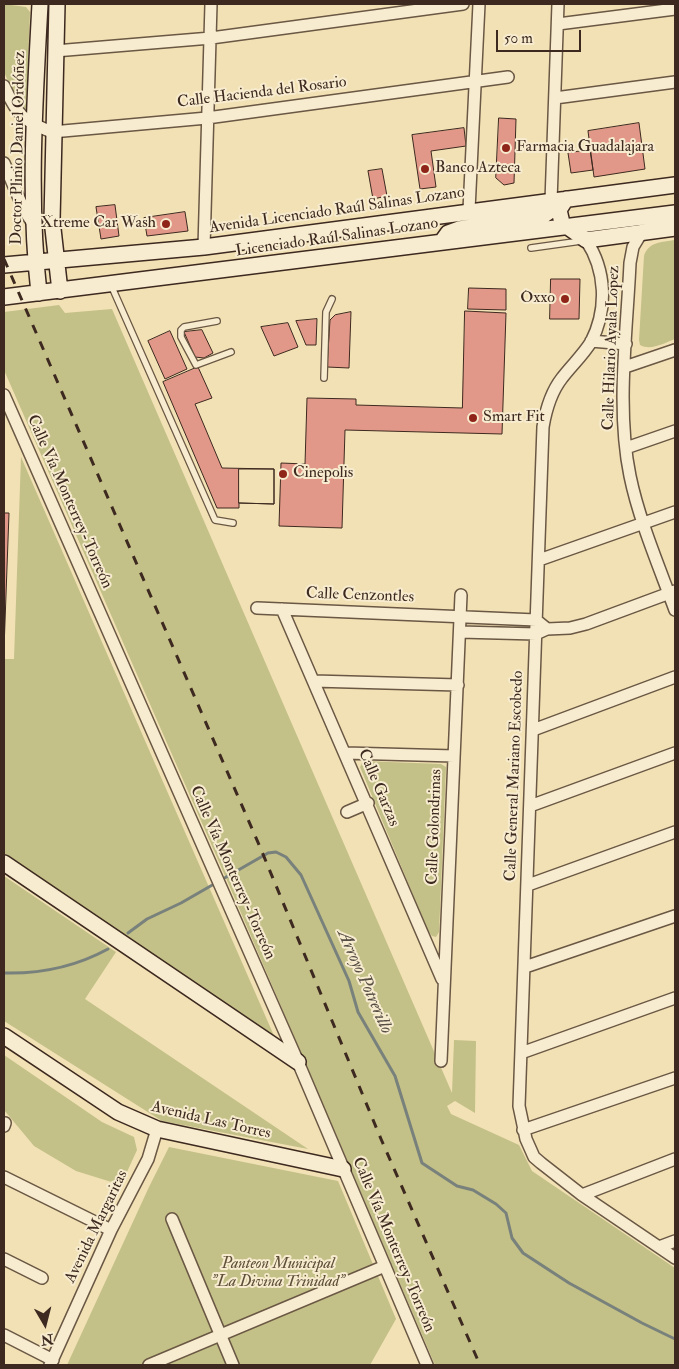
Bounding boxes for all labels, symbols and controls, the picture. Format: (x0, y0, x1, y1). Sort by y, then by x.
scale bar (499, 20, 584, 52)
text: 50 m (504, 29, 533, 48)
street label: Doctor Plinio Daniel Ordóñez (8, 51, 30, 245)
street label: Calle Hacienda del Rosario (176, 73, 348, 113)
place label: Farmacia Guadalajara (516, 138, 654, 158)
marker: Farmacia Guadalajara (500, 142, 512, 154)
place label: Banco Azteca (435, 159, 521, 179)
marker: Banco Azteca (419, 163, 431, 175)
street label: Avenida Licenciado Raúl Salinas Lozano (208, 184, 466, 238)
place label: Xtreme Car Wash (41, 214, 156, 234)
street label: Licenciado Raúl Salinas Lozano (235, 214, 439, 262)
marker: Xtreme Car Wash (160, 218, 172, 230)
street label: Calle Hilario Ayala Lopez (600, 265, 624, 431)
place label: Oxxo (520, 289, 555, 309)
marker: Oxxo (559, 293, 571, 305)
place label: Smart Fit (483, 408, 545, 428)
street label: Calle Vía Monterrey-Torreón (22, 412, 116, 592)
marker: Smart Fit (467, 412, 479, 424)
place label: Cinepolis (293, 464, 353, 484)
marker: Cinepolis (277, 468, 289, 480)
street label: Calle Cenzontles (306, 585, 414, 607)
street label: Calle General Mariano Escobedo (502, 670, 528, 882)
street label: Calle Garzas (353, 746, 403, 830)
street label: Calle Golondrinas (423, 769, 447, 885)
street label: Calle Vía Monterrey-Torreón (185, 783, 279, 963)
water label: Arroyo Potrerillo (331, 927, 397, 1037)
street label: Avenida Las Torres (149, 1098, 273, 1144)
street label: Calle Vía Monterrey-Torreón (347, 1155, 439, 1335)
street label: Avenida Margaritas (61, 1167, 133, 1287)
park label: Panteon Municipal "La Divina Trinidad" (211, 1255, 345, 1293)
north arrow (20, 1299, 70, 1349)
text: N (40, 1330, 55, 1349)

